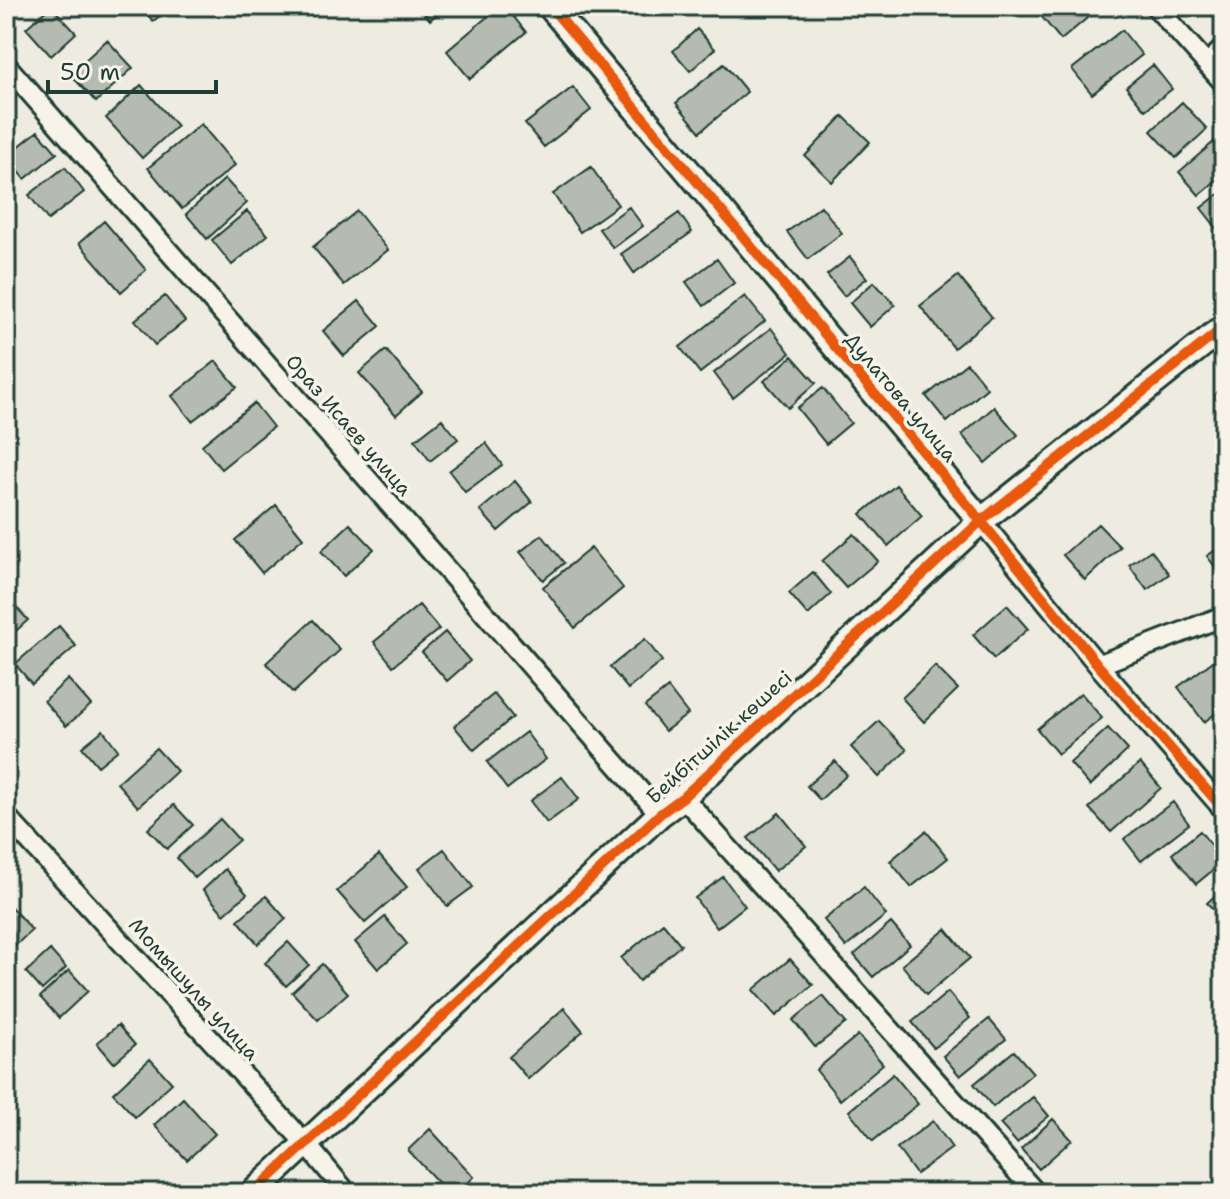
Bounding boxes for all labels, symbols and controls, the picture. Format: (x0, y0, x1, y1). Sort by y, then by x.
scale bar (48, 44, 216, 94)
text: 50 m (60, 56, 120, 88)
street label: Дулатова улица (839, 327, 963, 468)
street label: Ораз Исаев улица (280, 349, 418, 502)
street label: Бейбітшілік көшесі (641, 665, 797, 809)
street label: Момышулы улица (123, 912, 265, 1066)

